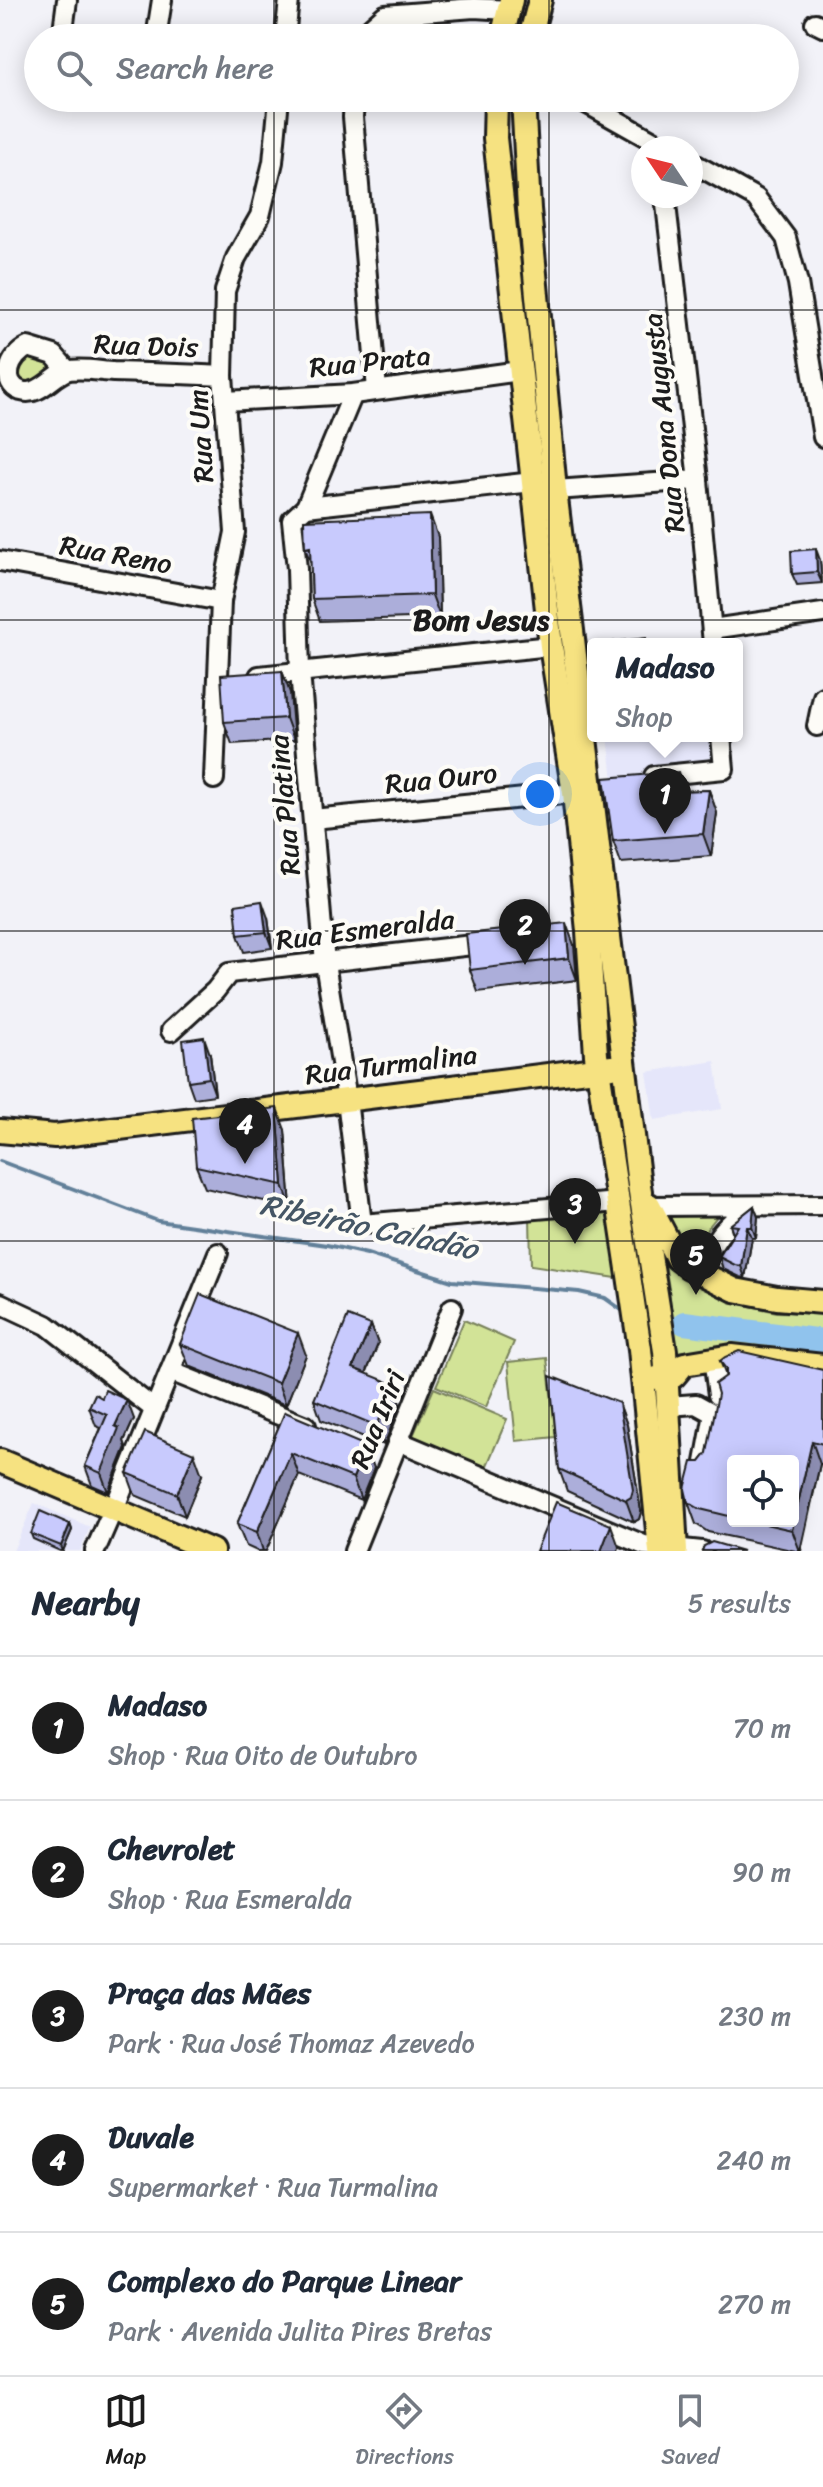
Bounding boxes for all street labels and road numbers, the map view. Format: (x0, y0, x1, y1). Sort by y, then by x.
street label: Rua Dona Augusta (628, 311, 699, 535)
street label: Rua Dois (93, 319, 199, 372)
street label: Rua Prata (307, 331, 433, 392)
street label: Rua Um (173, 388, 228, 484)
street label: Rua Reno (56, 521, 176, 588)
street label: Rua Platina (254, 732, 315, 877)
street label: Rua Ouro (383, 748, 499, 809)
street label: Rua Esmeralda (273, 894, 458, 965)
street label: Rua Turmalina (302, 1030, 480, 1099)
street label: Rua Iriri (335, 1361, 420, 1476)

